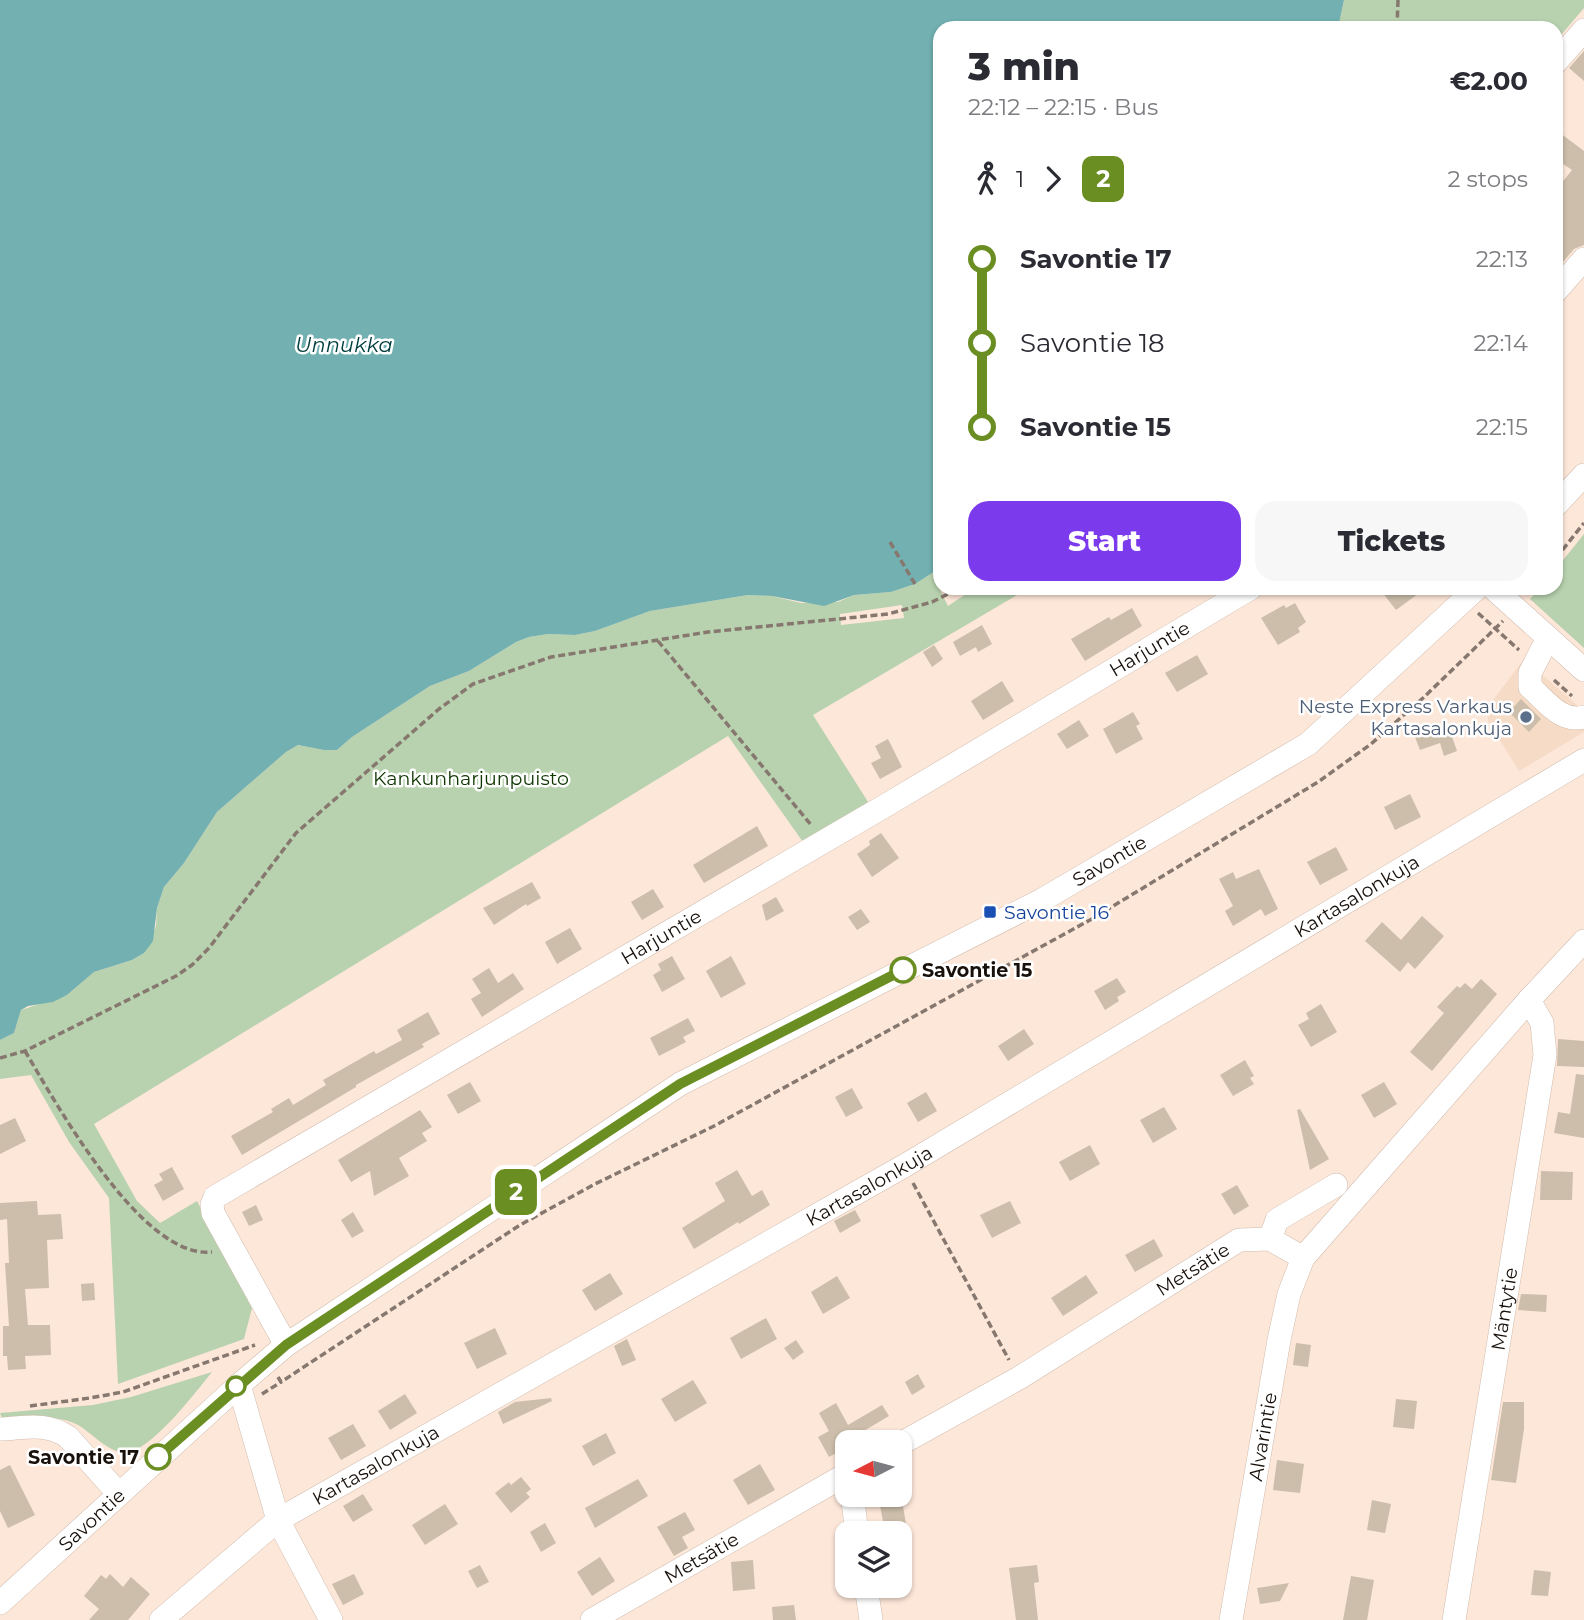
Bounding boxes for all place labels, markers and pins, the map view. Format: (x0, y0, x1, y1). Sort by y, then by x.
place label: Neste Express Varkaus Kartasalonkuja (1299, 695, 1512, 740)
marker: Neste Express Varkaus Kartasalonkuja (1518, 709, 1534, 725)
place label: Savontie 16 (1004, 901, 1109, 924)
marker: Savontie 16 (982, 904, 998, 920)
marker: Savontie 15 (890, 957, 916, 983)
place label: Savontie 15 (922, 959, 1032, 982)
unlabelled marker (226, 1376, 246, 1396)
marker: Savontie 17 (145, 1444, 171, 1470)
place label: Savontie 17 (28, 1446, 139, 1469)

